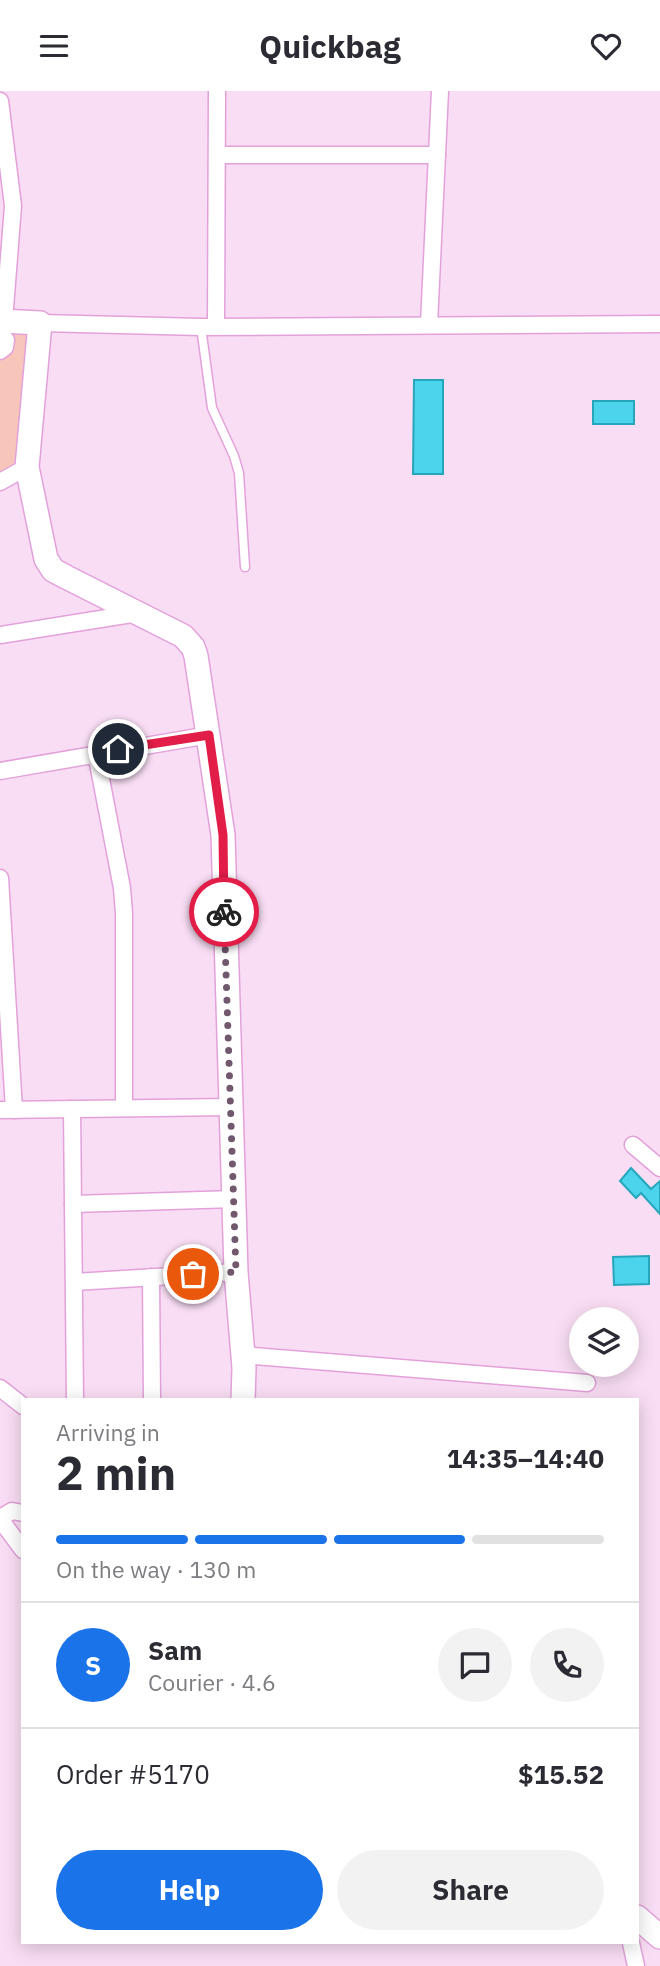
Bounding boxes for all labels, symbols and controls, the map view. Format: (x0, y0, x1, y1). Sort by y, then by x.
text: Quickbag (259, 25, 401, 67)
icon: menu (35, 27, 73, 65)
icon: heart (587, 27, 625, 65)
pin (88, 719, 148, 779)
icon: home (99, 730, 137, 768)
courier (189, 877, 259, 947)
icon: bike (205, 893, 243, 931)
pin (163, 1244, 223, 1304)
icon: bag (174, 1255, 212, 1293)
map controls (569, 1307, 639, 1377)
button: layers (569, 1307, 639, 1377)
text: Arriving in (56, 1417, 160, 1447)
text: 14:35–14:40 (447, 1441, 604, 1475)
text: 2 min (56, 1443, 176, 1503)
text: On the way · 130 m (56, 1554, 256, 1584)
button: chat (438, 1628, 512, 1702)
button: phone (530, 1628, 604, 1702)
text: Sam (148, 1633, 202, 1667)
text: S (85, 1648, 101, 1682)
text: Courier · 4.6 (148, 1667, 276, 1697)
text: Order #5170 (56, 1757, 210, 1791)
text: $15.52 (518, 1757, 604, 1791)
button: Help (56, 1850, 323, 1930)
button: Share (337, 1850, 604, 1930)

